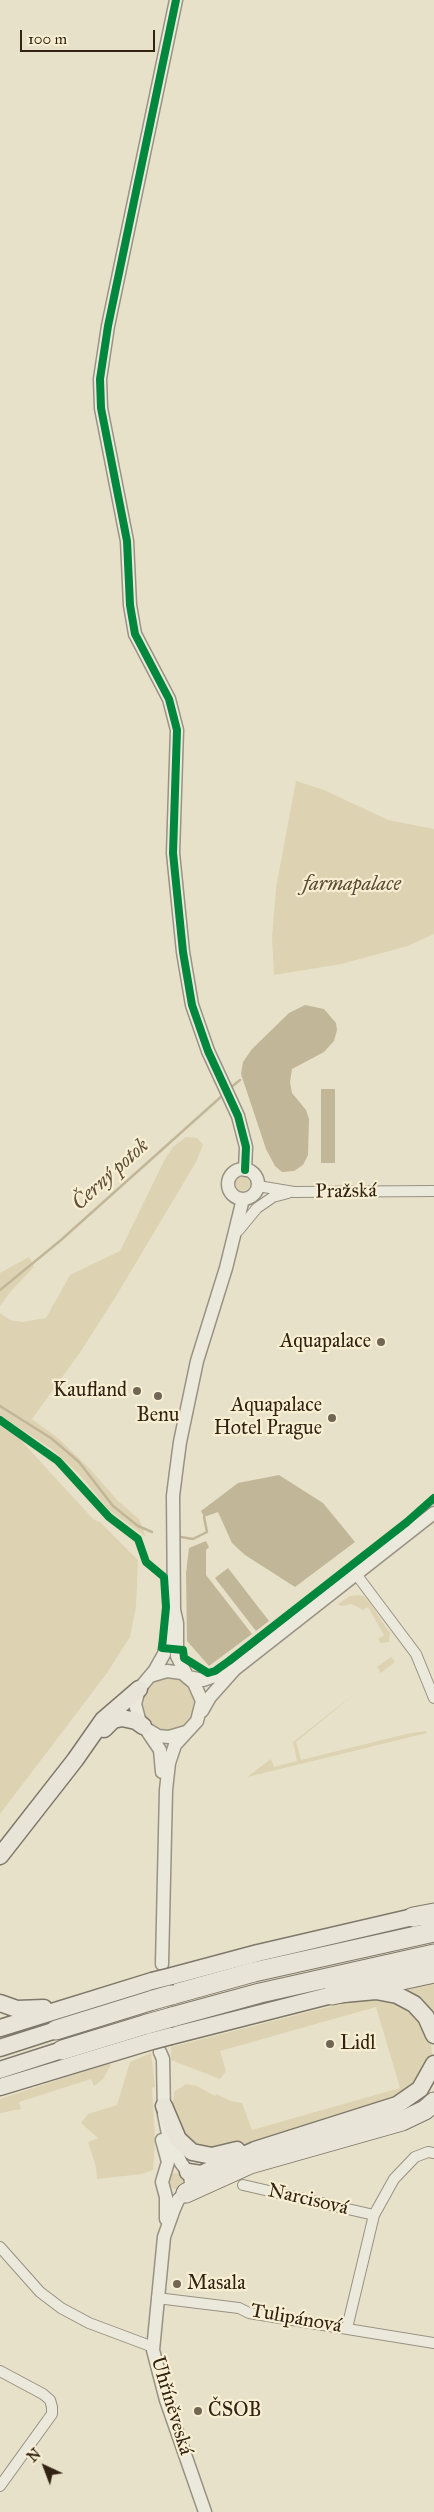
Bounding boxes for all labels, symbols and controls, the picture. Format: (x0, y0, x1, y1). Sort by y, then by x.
scale bar (22, 20, 158, 52)
text: 100 m (28, 30, 67, 48)
park label: farmapalace (303, 873, 401, 897)
water label: Černý potok (67, 1134, 155, 1216)
street label: Pražská (315, 1179, 377, 1205)
place label: Aquapalace (280, 1330, 371, 1354)
marker: Aquapalace (375, 1336, 387, 1348)
place label: Kaufland (53, 1379, 127, 1403)
marker: Kaufland (131, 1385, 143, 1397)
marker: Benu (152, 1390, 164, 1402)
place label: Aquapalace Hotel Prague (214, 1394, 322, 1441)
place label: Benu (137, 1404, 179, 1428)
marker: Aquapalace Hotel Prague (326, 1412, 338, 1424)
place label: Lidl (340, 2032, 376, 2056)
marker: Lidl (324, 2038, 336, 2050)
street label: Narcisová (266, 2179, 350, 2221)
place label: Masala (187, 2272, 246, 2296)
marker: Masala (171, 2278, 183, 2290)
street label: Tulipánová (248, 2299, 344, 2339)
street label: Uhříněveská (145, 2354, 197, 2458)
place label: ČSOB (208, 2399, 261, 2423)
marker: ČSOB (192, 2405, 204, 2417)
north arrow (20, 2442, 70, 2492)
text: N (24, 2445, 45, 2466)

